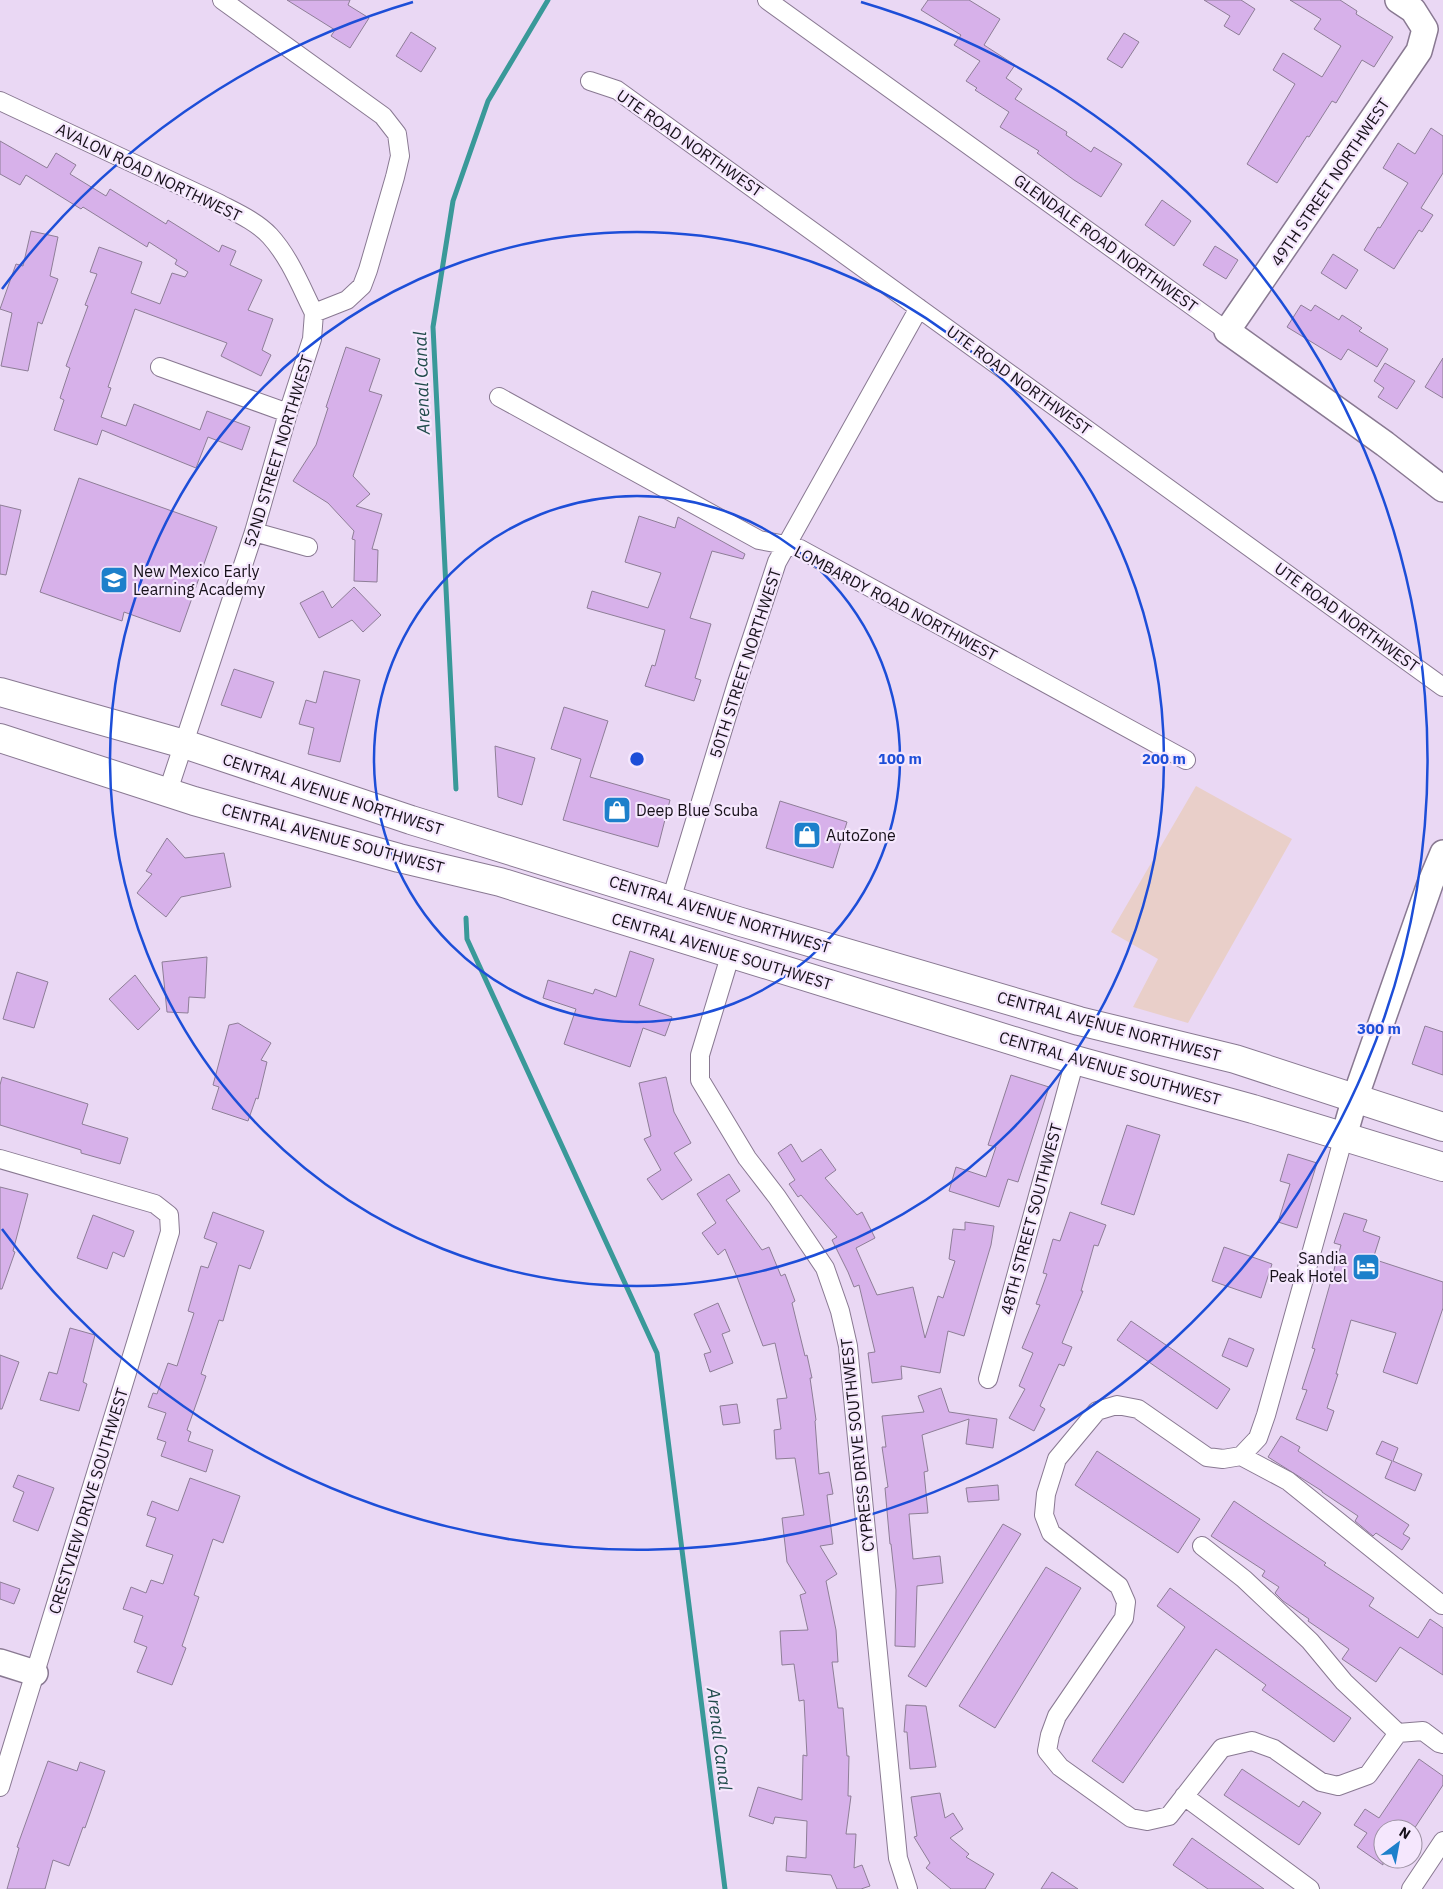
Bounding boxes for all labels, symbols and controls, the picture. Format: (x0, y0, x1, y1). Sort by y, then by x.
street label: UTE ROAD NORTHWEST (613, 85, 767, 201)
street label: 49TH STREET NORTHWEST (1266, 94, 1394, 270)
street label: AVALON ROAD NORTHWEST (53, 118, 245, 226)
street label: GLENDALE ROAD NORTHWEST (1010, 170, 1202, 316)
street label: UTE ROAD NORTHWEST (943, 321, 1095, 439)
water label: Arenal Canal (408, 331, 435, 436)
street label: 52ND STREET NORTHWEST (239, 353, 317, 549)
street label: LOMBARDY ROAD NORTHWEST (791, 541, 1001, 665)
street label: UTE ROAD NORTHWEST (1271, 558, 1423, 676)
place label: New Mexico Early Learning Academy (133, 561, 265, 599)
school or university icon: New Mexico Early Learning Academy (99, 565, 129, 595)
street label: 50TH STREET NORTHWEST (705, 566, 785, 760)
street label: CENTRAL AVENUE NORTHWEST (220, 749, 446, 839)
text: 100 m (878, 749, 922, 768)
text: 200 m (1142, 749, 1186, 768)
centre of rings (628, 750, 646, 768)
shop icon: Deep Blue Scuba (602, 795, 632, 825)
street label: CENTRAL AVENUE SOUTHWEST (219, 799, 447, 877)
place label: Deep Blue Scuba (636, 800, 759, 820)
shop icon: AutoZone (792, 820, 822, 850)
place label: AutoZone (826, 825, 896, 845)
street label: CENTRAL AVENUE NORTHWEST (607, 871, 833, 957)
street label: CENTRAL AVENUE SOUTHWEST (609, 908, 835, 994)
street label: CENTRAL AVENUE NORTHWEST (995, 986, 1223, 1066)
text: 300 m (1357, 1019, 1401, 1038)
street label: CENTRAL AVENUE SOUTHWEST (997, 1027, 1223, 1109)
street label: 48TH STREET SOUTHWEST (996, 1121, 1066, 1317)
place label: Sandia Peak Hotel (1269, 1248, 1347, 1286)
hotel icon: Sandia Peak Hotel (1351, 1252, 1381, 1282)
street label: CYPRESS DRIVE SOUTHWEST (836, 1337, 878, 1553)
street label: CRESTVIEW DRIVE SOUTHWEST (44, 1386, 132, 1616)
water label: Arenal Canal (702, 1685, 737, 1792)
north arrow (1373, 1819, 1423, 1869)
text: N (1396, 1823, 1414, 1843)

